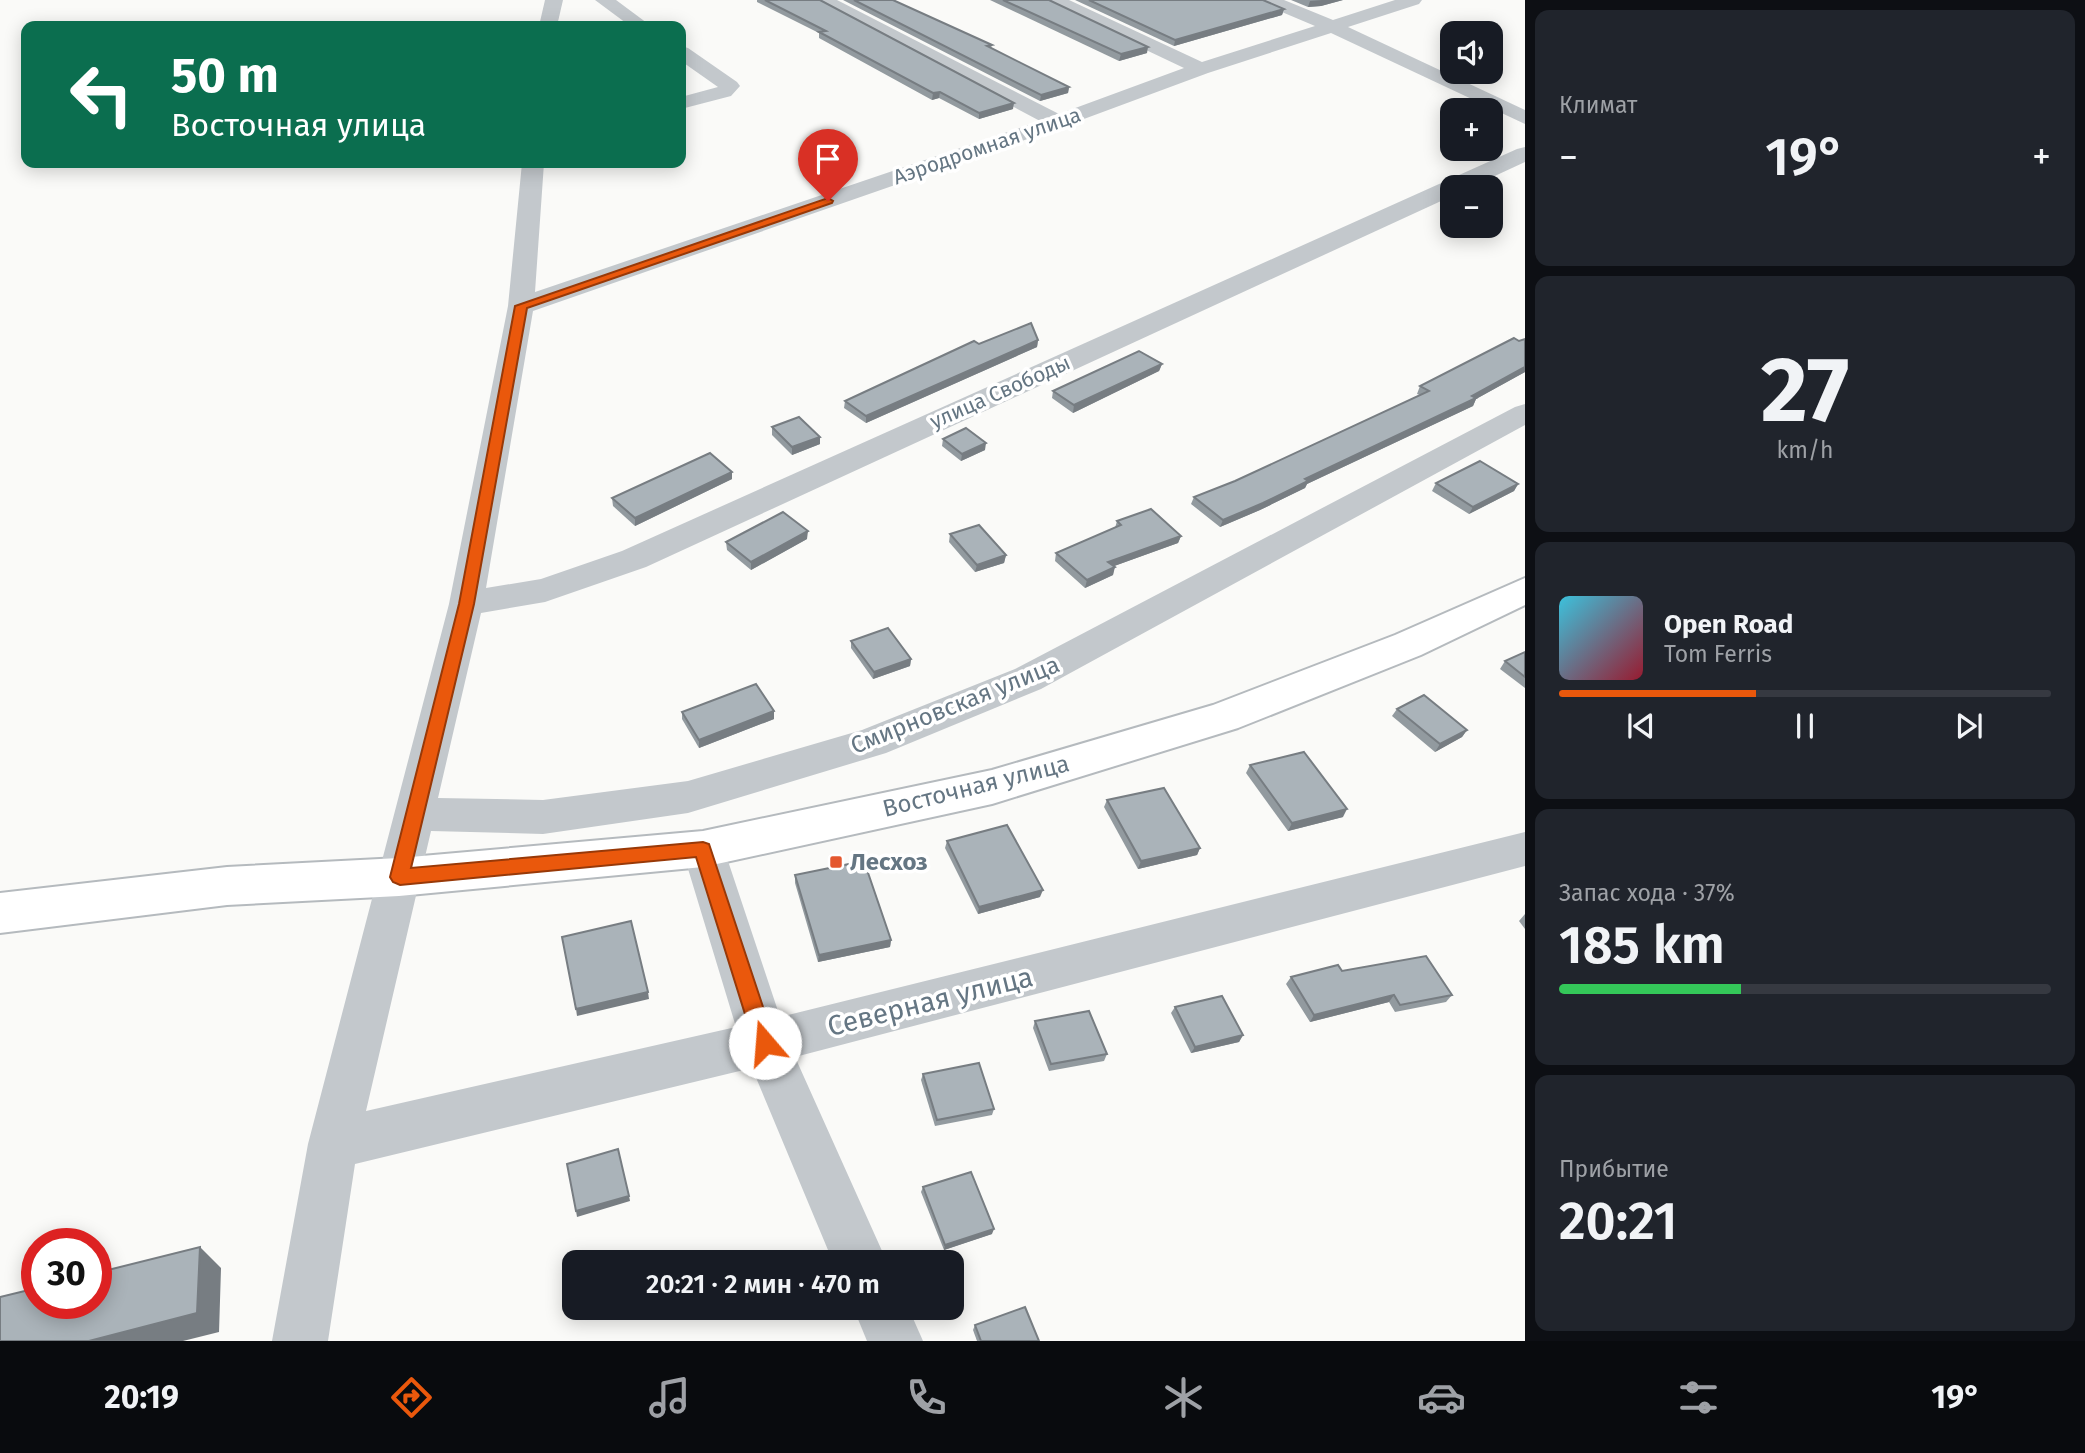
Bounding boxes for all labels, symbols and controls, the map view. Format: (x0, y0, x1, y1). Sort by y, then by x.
map controls (1440, 21, 1503, 238)
button: sound (1440, 21, 1503, 84)
text: 50 m (171, 46, 279, 105)
icon: left (56, 49, 147, 140)
text: Климат (1559, 91, 1637, 119)
button: + (1440, 98, 1503, 161)
street label: Аэродромная улица (890, 102, 1084, 190)
text: Восточная улица (171, 106, 426, 144)
text: 19° (1765, 126, 1845, 189)
pin (798, 129, 858, 201)
text: − (1559, 134, 1578, 180)
text: + (2032, 134, 2051, 180)
icon: arrive (809, 140, 847, 178)
button: − (1440, 175, 1503, 238)
text: 27 (1761, 336, 1849, 445)
street label: улица Свободы (926, 349, 1074, 435)
text: km/h (1777, 436, 1833, 464)
text: Open Road (1664, 609, 1793, 640)
text: Tom Ferris (1664, 640, 1772, 668)
street label: Смирновская улица (846, 650, 1064, 760)
icon: previous (1622, 707, 1660, 745)
icon: pause (1786, 707, 1824, 745)
icon: next (1950, 707, 1988, 745)
street label: Восточная улица (880, 749, 1072, 823)
place label: Лесхоз (850, 848, 928, 876)
marker: Лесхоз (828, 854, 844, 870)
text: Запас хода · 37% (1559, 879, 1735, 907)
text: 185 km (1559, 914, 1725, 977)
street label: Северная улица (824, 960, 1036, 1043)
position arrow (728, 1006, 802, 1080)
text: Прибытие (1559, 1155, 1669, 1183)
text: 20:21 (1559, 1190, 1677, 1253)
speed limit sign: 30 (21, 1228, 112, 1319)
text: 20:21 · 2 мин · 470 m (646, 1269, 880, 1300)
icon: directions (387, 1373, 436, 1422)
icon: music (645, 1373, 694, 1422)
icon: phone (902, 1373, 951, 1422)
icon: climate (1159, 1373, 1208, 1422)
icon: car (1417, 1373, 1466, 1422)
icon: filters (1674, 1373, 1723, 1422)
text: 20:19 (104, 1378, 179, 1416)
text: 19° (1931, 1378, 1981, 1416)

